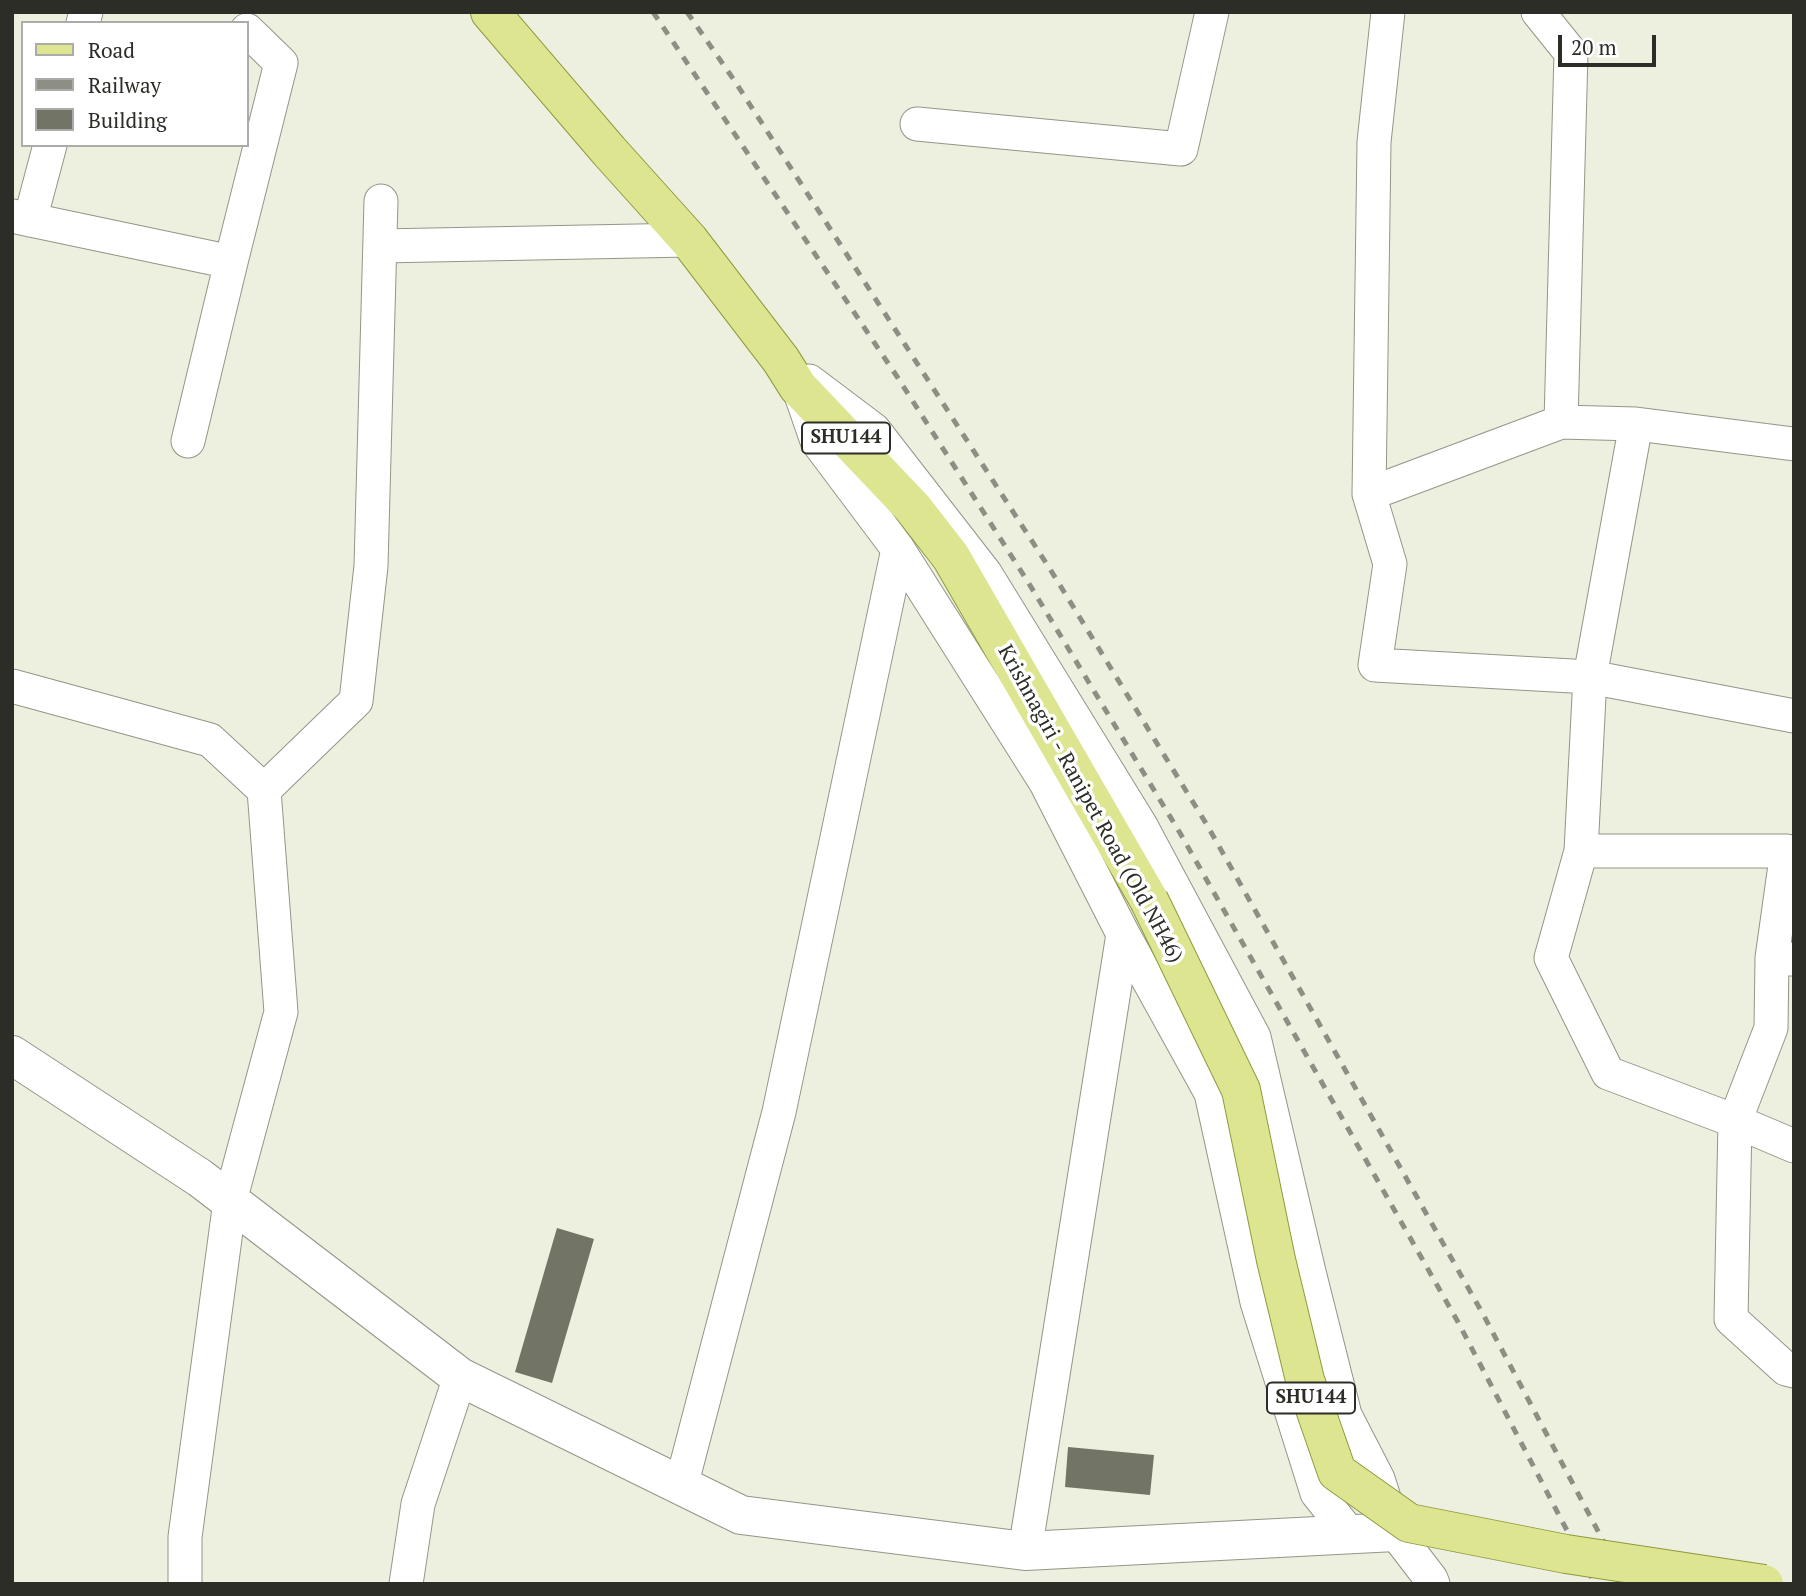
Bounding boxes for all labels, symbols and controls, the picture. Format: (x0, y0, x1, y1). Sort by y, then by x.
legend (21, 21, 248, 147)
scale bar (1561, 21, 1659, 65)
text: 20 m (1571, 33, 1617, 61)
text: Road (88, 36, 135, 64)
text: Railway (88, 71, 161, 99)
text: Building (88, 106, 167, 134)
road number: SHU144 (802, 422, 890, 453)
street label: Krishnagiri - Ranipet Road (Old NH46) (992, 641, 1188, 967)
road number: SHU144 (1267, 1382, 1355, 1414)

